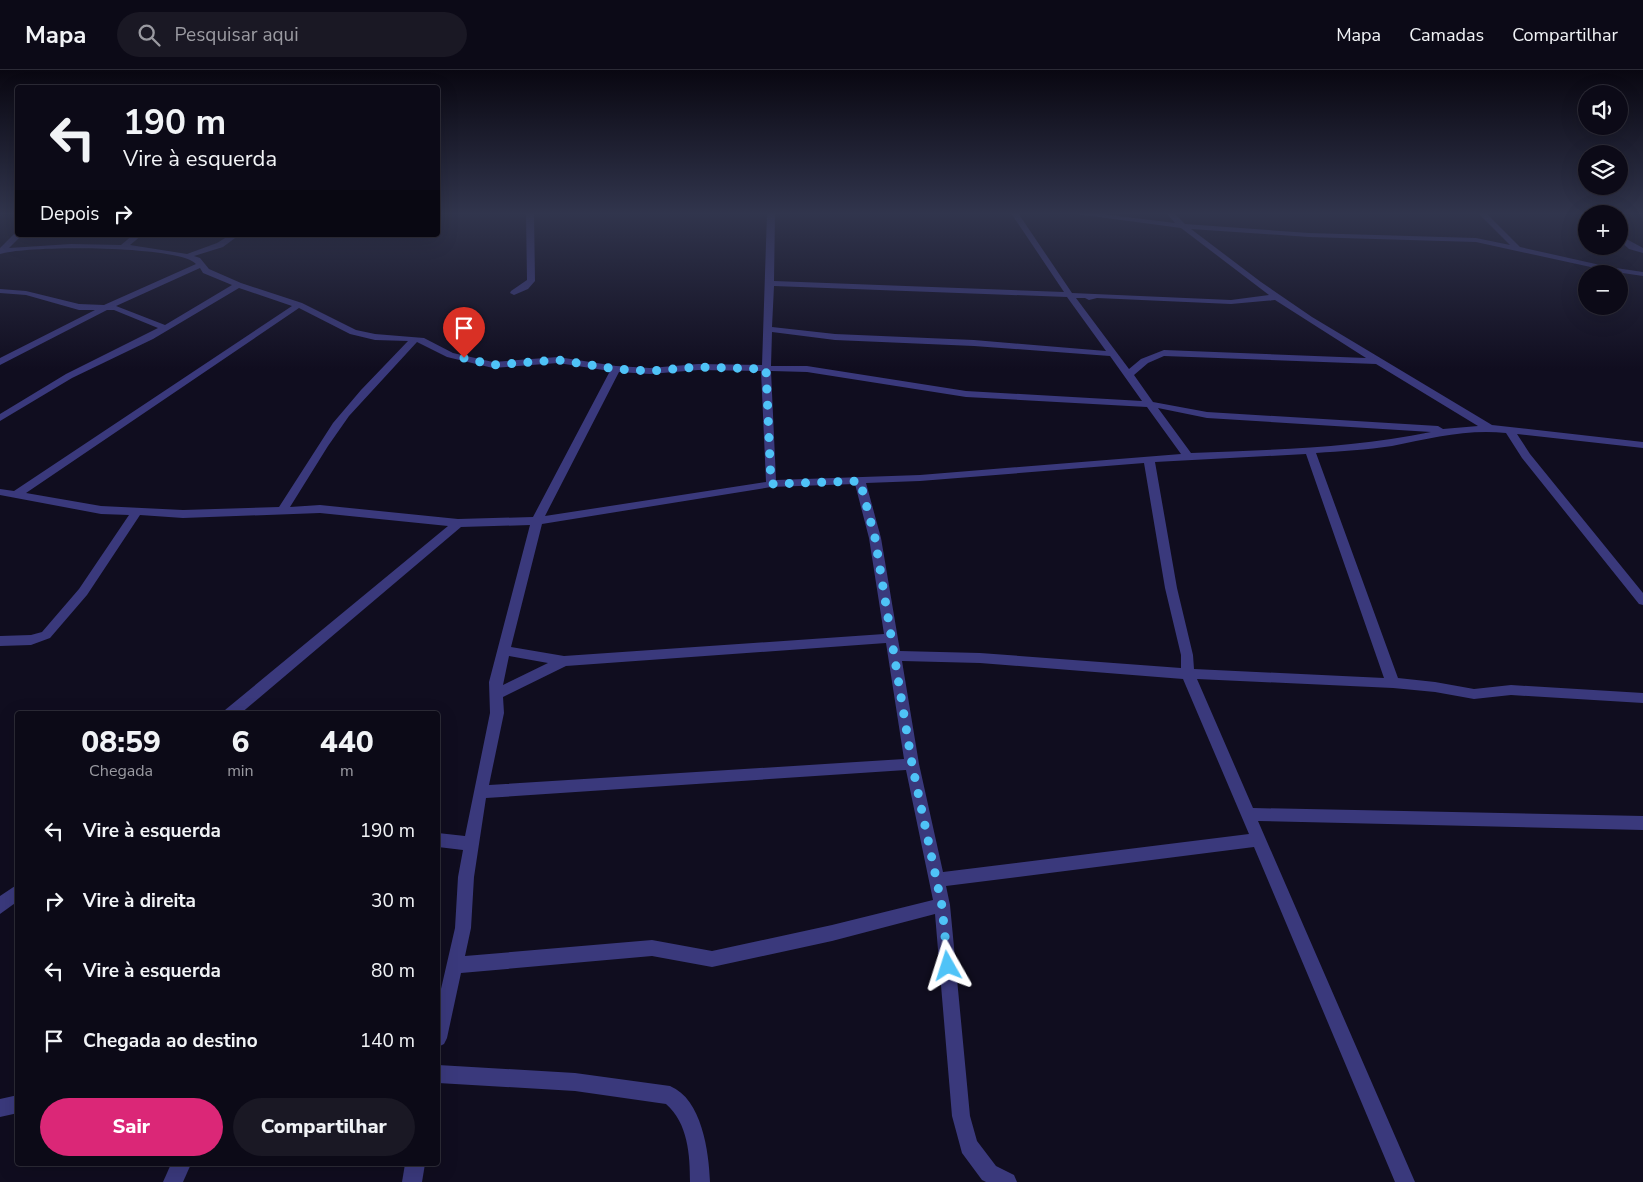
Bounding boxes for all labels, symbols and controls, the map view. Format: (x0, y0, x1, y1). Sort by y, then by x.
search box (117, 12, 467, 57)
text: Mapa (25, 19, 87, 51)
icon: search (135, 21, 163, 49)
text: Pesquisar aqui (175, 22, 299, 48)
text: Mapa (1336, 23, 1381, 47)
text: Camadas (1409, 23, 1484, 47)
text: Compartilhar (1512, 23, 1618, 47)
map controls (1578, 85, 1628, 315)
button: sound (1578, 85, 1628, 135)
text: 190 m (123, 99, 226, 146)
icon: left (40, 105, 105, 170)
text: Vire à esquerda (123, 144, 277, 174)
button: layers (1578, 145, 1628, 195)
icon: right (109, 200, 137, 228)
text: Depois (40, 201, 99, 227)
button: + (1578, 205, 1628, 255)
button: − (1578, 265, 1628, 315)
pin (443, 307, 485, 358)
icon: arrive (450, 314, 478, 342)
text: 08:59 (81, 722, 161, 763)
text: 6 (231, 722, 249, 763)
text: 440 (320, 722, 374, 763)
text: Chegada (89, 760, 153, 782)
text: min (227, 760, 254, 782)
text: m (340, 760, 354, 782)
icon: left (40, 817, 68, 845)
text: Vire à esquerda (83, 818, 221, 844)
text: 190 m (360, 818, 415, 844)
icon: right (40, 887, 68, 915)
text: Vire à direita (83, 888, 196, 914)
text: 30 m (371, 888, 415, 914)
position arrow (921, 939, 973, 991)
icon: left (40, 957, 68, 985)
text: Vire à esquerda (83, 958, 221, 984)
text: 80 m (371, 958, 415, 984)
icon: arrive (40, 1027, 68, 1055)
text: Chegada ao destino (83, 1028, 258, 1054)
text: 140 m (360, 1028, 415, 1054)
button: Sair (40, 1098, 223, 1156)
button: Compartilhar (233, 1098, 415, 1156)

